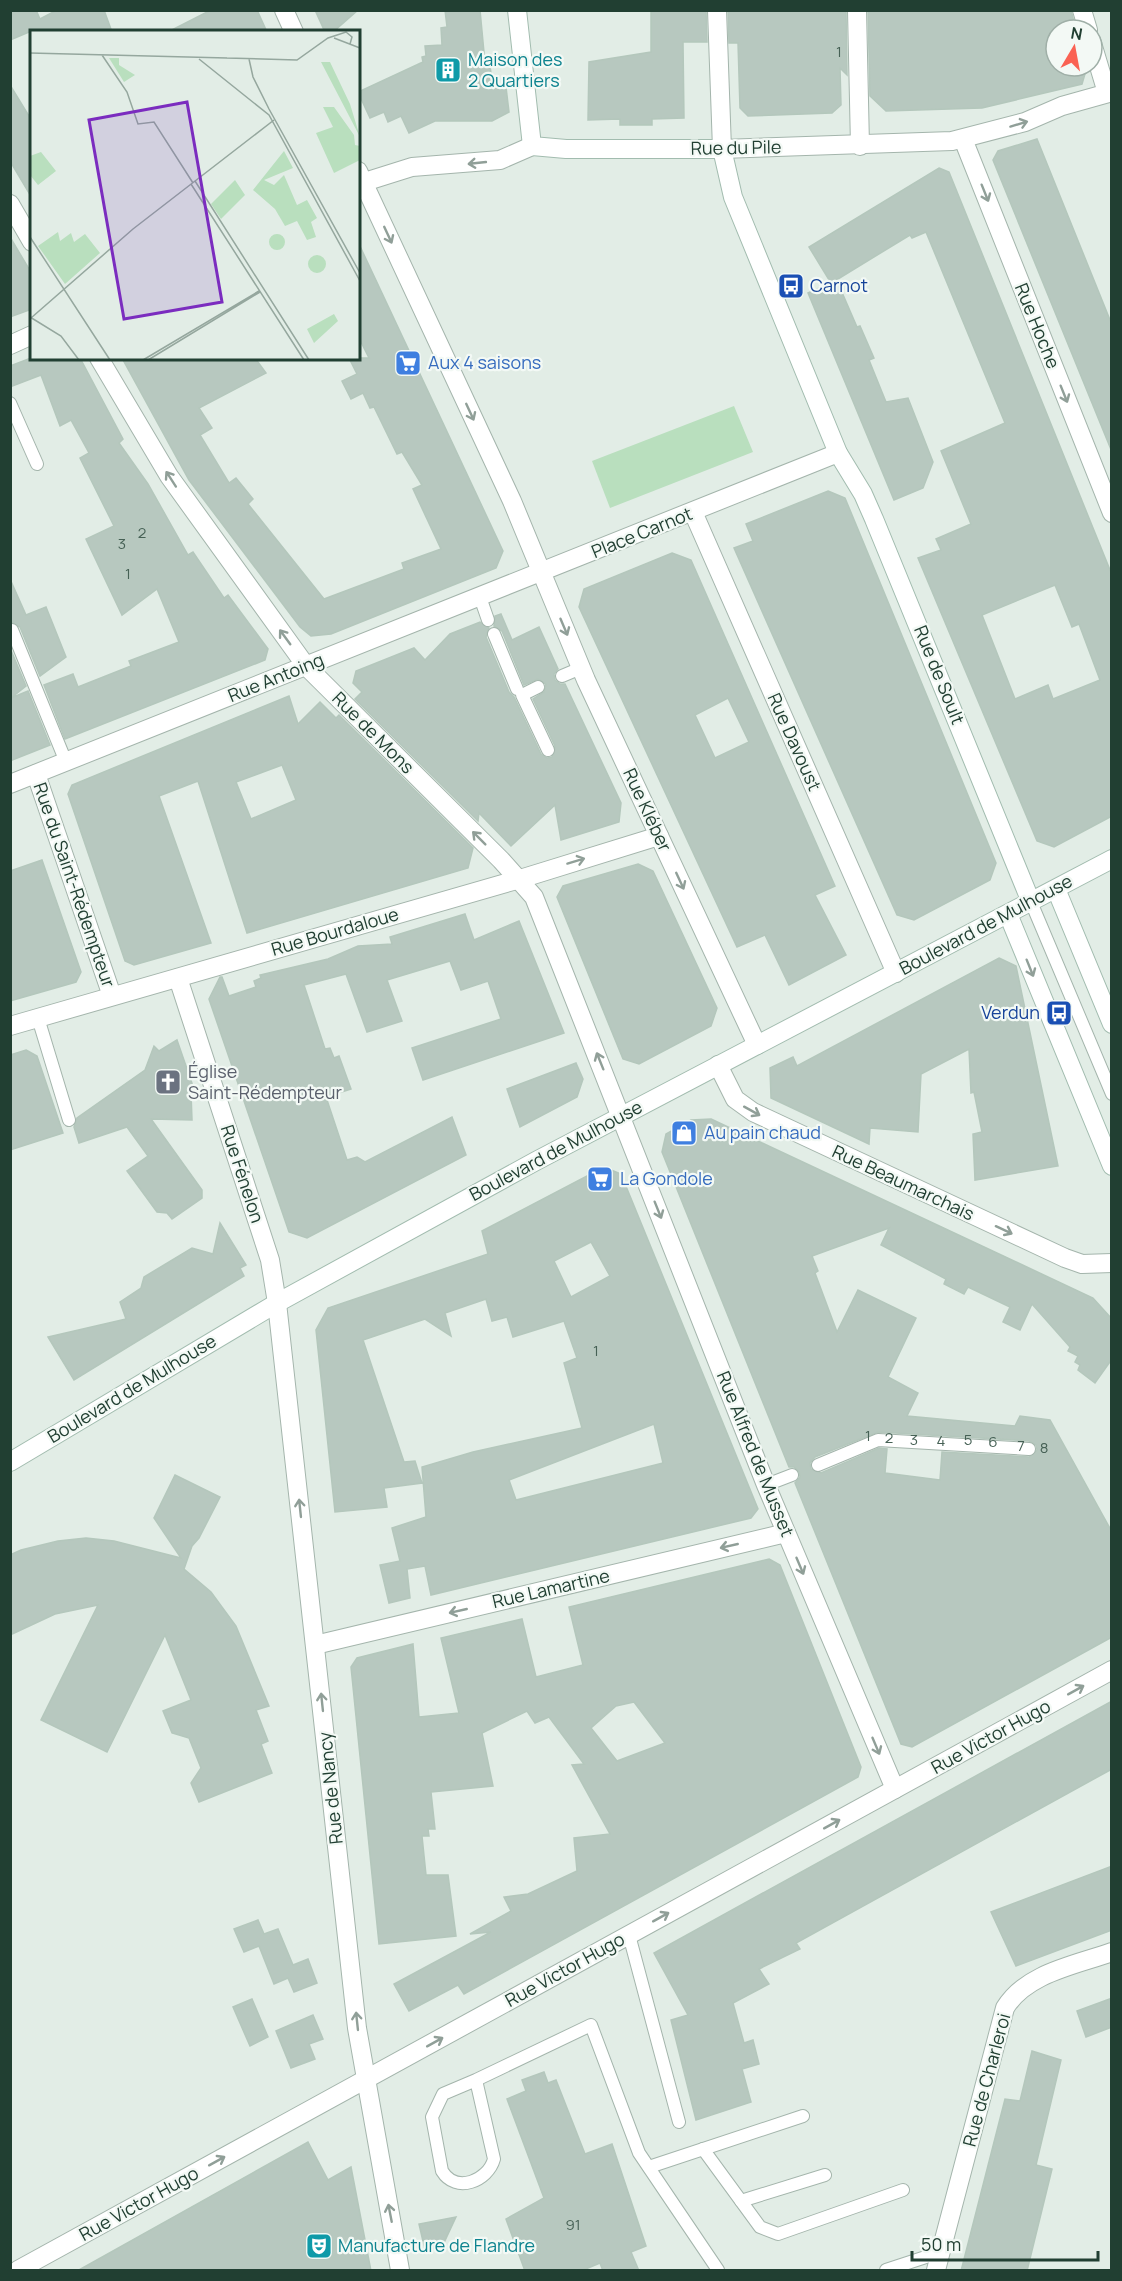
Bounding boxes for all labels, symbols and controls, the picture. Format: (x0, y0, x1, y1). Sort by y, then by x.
north arrow (1044, 18, 1104, 78)
text: N (1069, 21, 1084, 45)
inset map (30, 30, 360, 360)
house number: 1 (836, 41, 842, 62)
place label: Maison des 2 Quartiers (468, 47, 562, 92)
building icon: Maison des 2 Quartiers (433, 55, 463, 85)
one-way arrow (1009, 118, 1028, 129)
street label: Rue du Pile (690, 134, 782, 160)
one-way arrow (467, 158, 487, 169)
one-way arrow (980, 183, 991, 202)
one-way arrow (383, 225, 395, 243)
bus stop icon: Carnot (776, 271, 806, 301)
place label: Carnot (810, 273, 868, 297)
street label: Rue Hoche (1010, 279, 1066, 372)
supermarket icon: Aux 4 saisons (393, 348, 423, 378)
place label: Aux 4 saisons (428, 350, 541, 374)
one-way arrow (1059, 384, 1070, 403)
one-way arrow (465, 402, 477, 420)
one-way arrow (165, 471, 177, 488)
street label: Place Carnot (588, 501, 696, 563)
house number: 2 (138, 522, 146, 543)
house number: 3 (118, 533, 126, 554)
house number: 1 (125, 563, 131, 584)
one-way arrow (559, 617, 570, 636)
street label: Rue de Soult (909, 622, 971, 728)
one-way arrow (279, 630, 292, 646)
street label: Rue Antoing (224, 647, 327, 707)
street label: Rue de Mons (327, 686, 420, 779)
street label: Rue Davoust (763, 689, 827, 794)
street label: Rue Kléber (618, 764, 678, 856)
street label: Rue du Saint-Rédempteur (29, 779, 121, 991)
one-way arrow (471, 830, 486, 845)
one-way arrow (566, 855, 585, 866)
street label: Boulevard de Mulhouse (895, 868, 1076, 980)
one-way arrow (674, 871, 686, 889)
street label: Rue Bourdaloue (268, 901, 401, 961)
one-way arrow (1025, 959, 1036, 977)
bus stop icon: Verdun (1044, 998, 1074, 1028)
place label: Verdun (981, 1000, 1040, 1024)
one-way arrow (594, 1053, 605, 1071)
place label: Église Saint-Rédempteur (188, 1059, 343, 1104)
church icon: Église Saint-Rédempteur (153, 1067, 183, 1097)
street label: Boulevard de Mulhouse (465, 1094, 646, 1206)
one-way arrow (743, 1105, 760, 1117)
shop icon: Au pain chaud (669, 1118, 699, 1148)
place label: Au pain chaud (704, 1120, 821, 1144)
street label: Rue Fénelon (216, 1122, 270, 1226)
street label: Rue Beaumarchais (829, 1139, 978, 1226)
supermarket icon: La Gondole (585, 1164, 615, 1194)
place label: La Gondole (620, 1166, 713, 1190)
one-way arrow (653, 1200, 664, 1219)
one-way arrow (995, 1225, 1013, 1237)
street label: Boulevard de Mulhouse (43, 1328, 220, 1448)
house number: 1 (593, 1340, 599, 1361)
street label: Rue Alfred de Musset (712, 1367, 800, 1540)
house number: 1 (865, 1425, 871, 1446)
house number: 2 (885, 1427, 893, 1448)
house number: 3 (910, 1429, 918, 1450)
house number: 5 (964, 1429, 972, 1450)
house number: 4 (937, 1430, 946, 1451)
house number: 6 (988, 1431, 998, 1452)
house number: 7 (1017, 1435, 1025, 1456)
house number: 8 (1040, 1437, 1048, 1458)
one-way arrow (294, 1499, 305, 1518)
one-way arrow (720, 1541, 739, 1553)
one-way arrow (795, 1557, 806, 1575)
street label: Rue Lamartine (490, 1563, 612, 1613)
one-way arrow (449, 1606, 468, 1617)
one-way arrow (1068, 1683, 1085, 1695)
one-way arrow (316, 1692, 327, 1712)
street label: Rue Victor Hugo (927, 1693, 1054, 1779)
street label: Rue de Nancy (312, 1730, 348, 1846)
one-way arrow (871, 1736, 882, 1755)
one-way arrow (823, 1818, 840, 1830)
one-way arrow (651, 1911, 669, 1922)
street label: Rue Victor Hugo (501, 1926, 628, 2012)
one-way arrow (351, 2011, 362, 2031)
street label: Rue de Charleroi (957, 2011, 1015, 2149)
one-way arrow (425, 2036, 443, 2047)
one-way arrow (207, 2155, 225, 2166)
street label: Rue Victor Hugo (75, 2160, 202, 2246)
one-way arrow (384, 2204, 395, 2223)
house number: 91 (565, 2214, 581, 2235)
scale bar (912, 2224, 1098, 2262)
theatre icon: Manufacture de Flandre (304, 2231, 334, 2261)
text: 50 m (921, 2232, 961, 2256)
place label: Manufacture de Flandre (338, 2233, 535, 2257)

